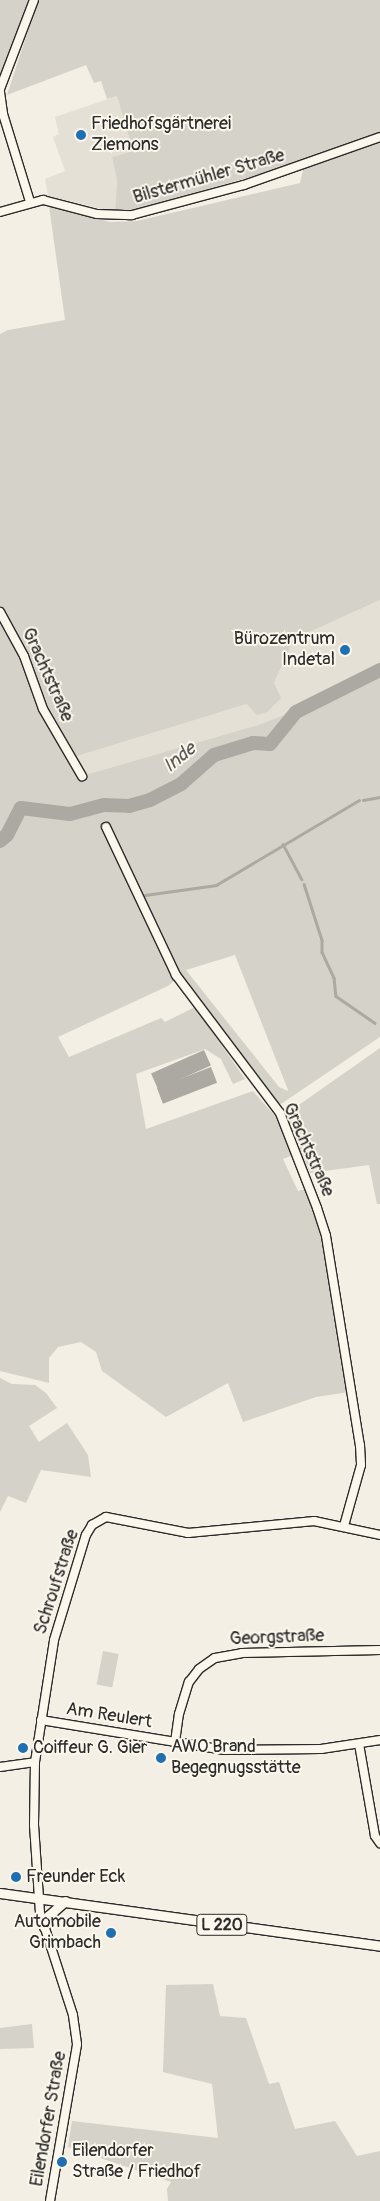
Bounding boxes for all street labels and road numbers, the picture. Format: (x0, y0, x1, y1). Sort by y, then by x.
street label: Bilstermühler Straße (131, 145, 287, 209)
street label: Grachtstraße (17, 625, 77, 725)
street label: Grachtstraße (278, 1100, 338, 1200)
street label: Schroufstraße (30, 1527, 84, 1637)
street label: Georgstraße (229, 1626, 325, 1650)
street label: Am Reulert (65, 1699, 153, 1733)
road number: L 220 (196, 1912, 248, 1938)
street label: Eilendorfer Straße (26, 2050, 72, 2188)

